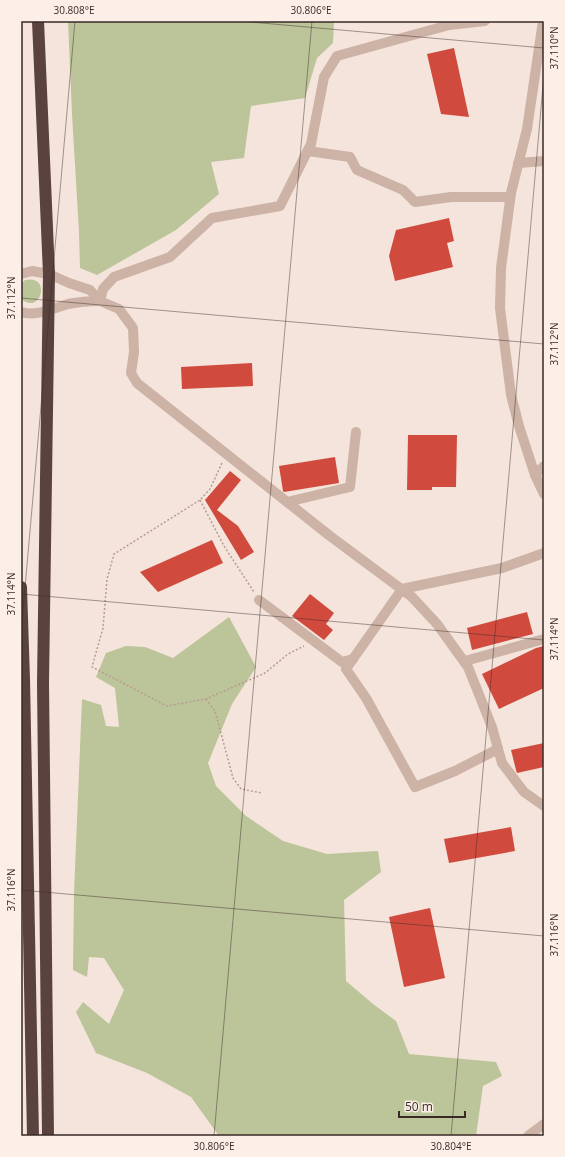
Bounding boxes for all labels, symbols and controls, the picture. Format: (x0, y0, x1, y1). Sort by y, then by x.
text: 30.808°E (53, 3, 95, 17)
text: 30.806°E (290, 3, 332, 17)
text: 37.110°N (547, 26, 561, 70)
text: 37.112°N (4, 276, 18, 320)
text: 37.112°N (547, 322, 561, 366)
text: 37.114°N (4, 572, 18, 616)
text: 37.114°N (547, 617, 561, 661)
text: 37.116°N (4, 868, 18, 912)
text: 37.116°N (547, 913, 561, 957)
scale bar (399, 1093, 465, 1119)
text: 50 m (405, 1098, 433, 1115)
text: 30.806°E (193, 1139, 235, 1153)
text: 30.804°E (430, 1139, 472, 1153)

